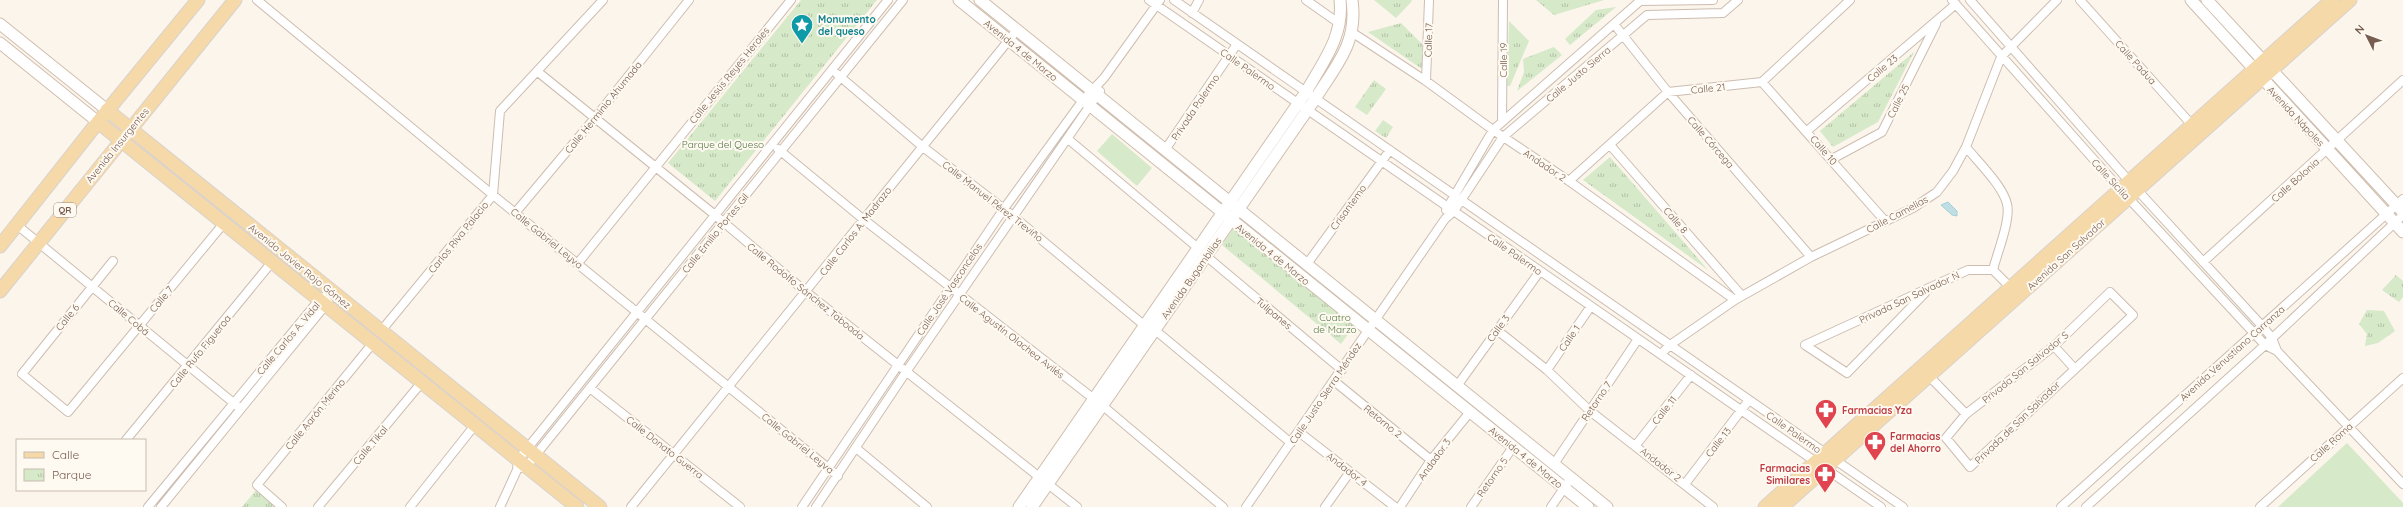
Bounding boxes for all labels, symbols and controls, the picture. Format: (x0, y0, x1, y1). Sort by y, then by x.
place icon: Monumento del queso (789, 12, 815, 45)
place label: Monumento del queso (818, 13, 876, 38)
north arrow (2347, 16, 2387, 56)
street label: Avenida 4 de Marzo (981, 17, 1060, 84)
text: N (2352, 22, 2367, 37)
street label: Calle 17 (1421, 23, 1436, 57)
street label: Calle Jesús Reyes Heroles (686, 24, 773, 126)
street label: Calle Padua (2112, 37, 2159, 87)
street label: Calle 19 (1497, 42, 1510, 77)
street label: Calle Justo Sierra (1543, 43, 1613, 105)
street label: Calle Palermo (1218, 46, 1278, 93)
street label: Calle 23 (1864, 52, 1900, 85)
street label: Calle Herminio Ahumada (562, 58, 645, 156)
street label: Privada Palermo (1169, 72, 1222, 143)
street label: Calle 21 (1690, 80, 1726, 97)
street label: Calle 25 (1884, 82, 1913, 120)
street label: Avenida Nápoles (2264, 83, 2327, 149)
street label: Avenida Insurgentes (83, 105, 152, 186)
street label: Calle Córcega (1684, 114, 1737, 171)
street label: Calle 10 (1807, 133, 1840, 168)
park label: Parque del Queso (682, 138, 764, 151)
street label: Andador 2 (1521, 146, 1569, 185)
street label: Calle Bolonia (2269, 155, 2322, 205)
street label: Calle Sicilia (2088, 156, 2133, 202)
street label: Calle Manuel Pérez Treviño (940, 158, 1046, 245)
street label: Crisantemo (1327, 182, 1369, 233)
street label: Calle Carlos A. Madrazo (817, 184, 894, 278)
street label: Calle Emilio Portes Gil (679, 191, 752, 276)
street label: Calle Camelias (1864, 193, 1931, 236)
street label: Carlos Riva Palacio (425, 199, 491, 276)
road number: QR (54, 203, 76, 217)
street label: Calle 8 (1661, 204, 1691, 236)
street label: Calle Gabriel Leyva (508, 205, 585, 272)
street label: Avenida San Salvador (2024, 216, 2108, 293)
street label: Avenida Javier Rojo Gómez (246, 221, 354, 312)
street label: Avenida 4 de Marzo (1233, 221, 1312, 288)
street label: Calle Palermo (1485, 231, 1545, 278)
street label: Avenida Bugambilias (1158, 235, 1225, 322)
street label: Calle Rodolfo Sánchez Taboada (744, 240, 867, 343)
street label: Calle José Vasconcelos (914, 240, 985, 338)
street label: Privada San Salvador N (1857, 268, 1962, 326)
street label: Calle 7 (147, 283, 176, 315)
street label: Calle Agustín Olachea Avilés (956, 291, 1067, 382)
street label: Tulipanes (1253, 295, 1295, 332)
street label: Calle Cobá (105, 296, 152, 338)
street label: Calle Carlos A. Vidal (254, 299, 323, 378)
street label: Calle 6 (53, 301, 83, 333)
street label: Avenida Venustiano Carranza (2177, 303, 2288, 404)
park label: Cuatro de Marzo (1313, 311, 1357, 336)
street label: Calle Rufo Figueroa (167, 312, 234, 391)
street label: Calle 3 (1484, 312, 1513, 345)
street label: Calle 1 (1556, 323, 1583, 354)
street label: Privada San Salvador S (1979, 328, 2072, 406)
street label: Calle Justo Sierra Méndez (1287, 340, 1364, 447)
street label: Calle Aarón Merino (283, 376, 348, 453)
street label: Privada de San Salvador (1972, 378, 2063, 467)
street label: Retorno 7 (1578, 379, 1614, 424)
street label: Calle 11 (1649, 393, 1680, 427)
pharmacy icon: Farmacias Yza (1813, 397, 1839, 430)
street label: Retorno 2 (1361, 402, 1405, 441)
place label: Farmacias Yza (1842, 404, 1912, 417)
street label: Calle Palermo (1764, 409, 1824, 456)
street label: Calle Gabriel Leyva (759, 410, 836, 477)
street label: Calle Donato Guerra (623, 413, 706, 482)
street label: Calle Roma (2307, 420, 2356, 465)
street label: Calle Tikal (350, 423, 391, 468)
street label: Avenida 4 de Marzo (1486, 424, 1565, 491)
street label: Calle 13 (1703, 425, 1734, 460)
pharmacy icon: Farmacias del Ahorro (1862, 429, 1888, 462)
place label: Farmacias del Ahorro (1890, 430, 1941, 455)
street label: Andador 3 (1415, 436, 1454, 483)
legend (16, 439, 146, 491)
street label: Andador 2 (1638, 444, 1684, 485)
text: Calle (52, 447, 80, 462)
street label: Andador 4 (1324, 449, 1370, 489)
street label: Retorno 5 (1474, 455, 1511, 500)
pharmacy icon: Farmacias Similares (1812, 461, 1838, 494)
place label: Farmacias Similares (1760, 462, 1810, 487)
text: Parque (52, 467, 92, 482)

